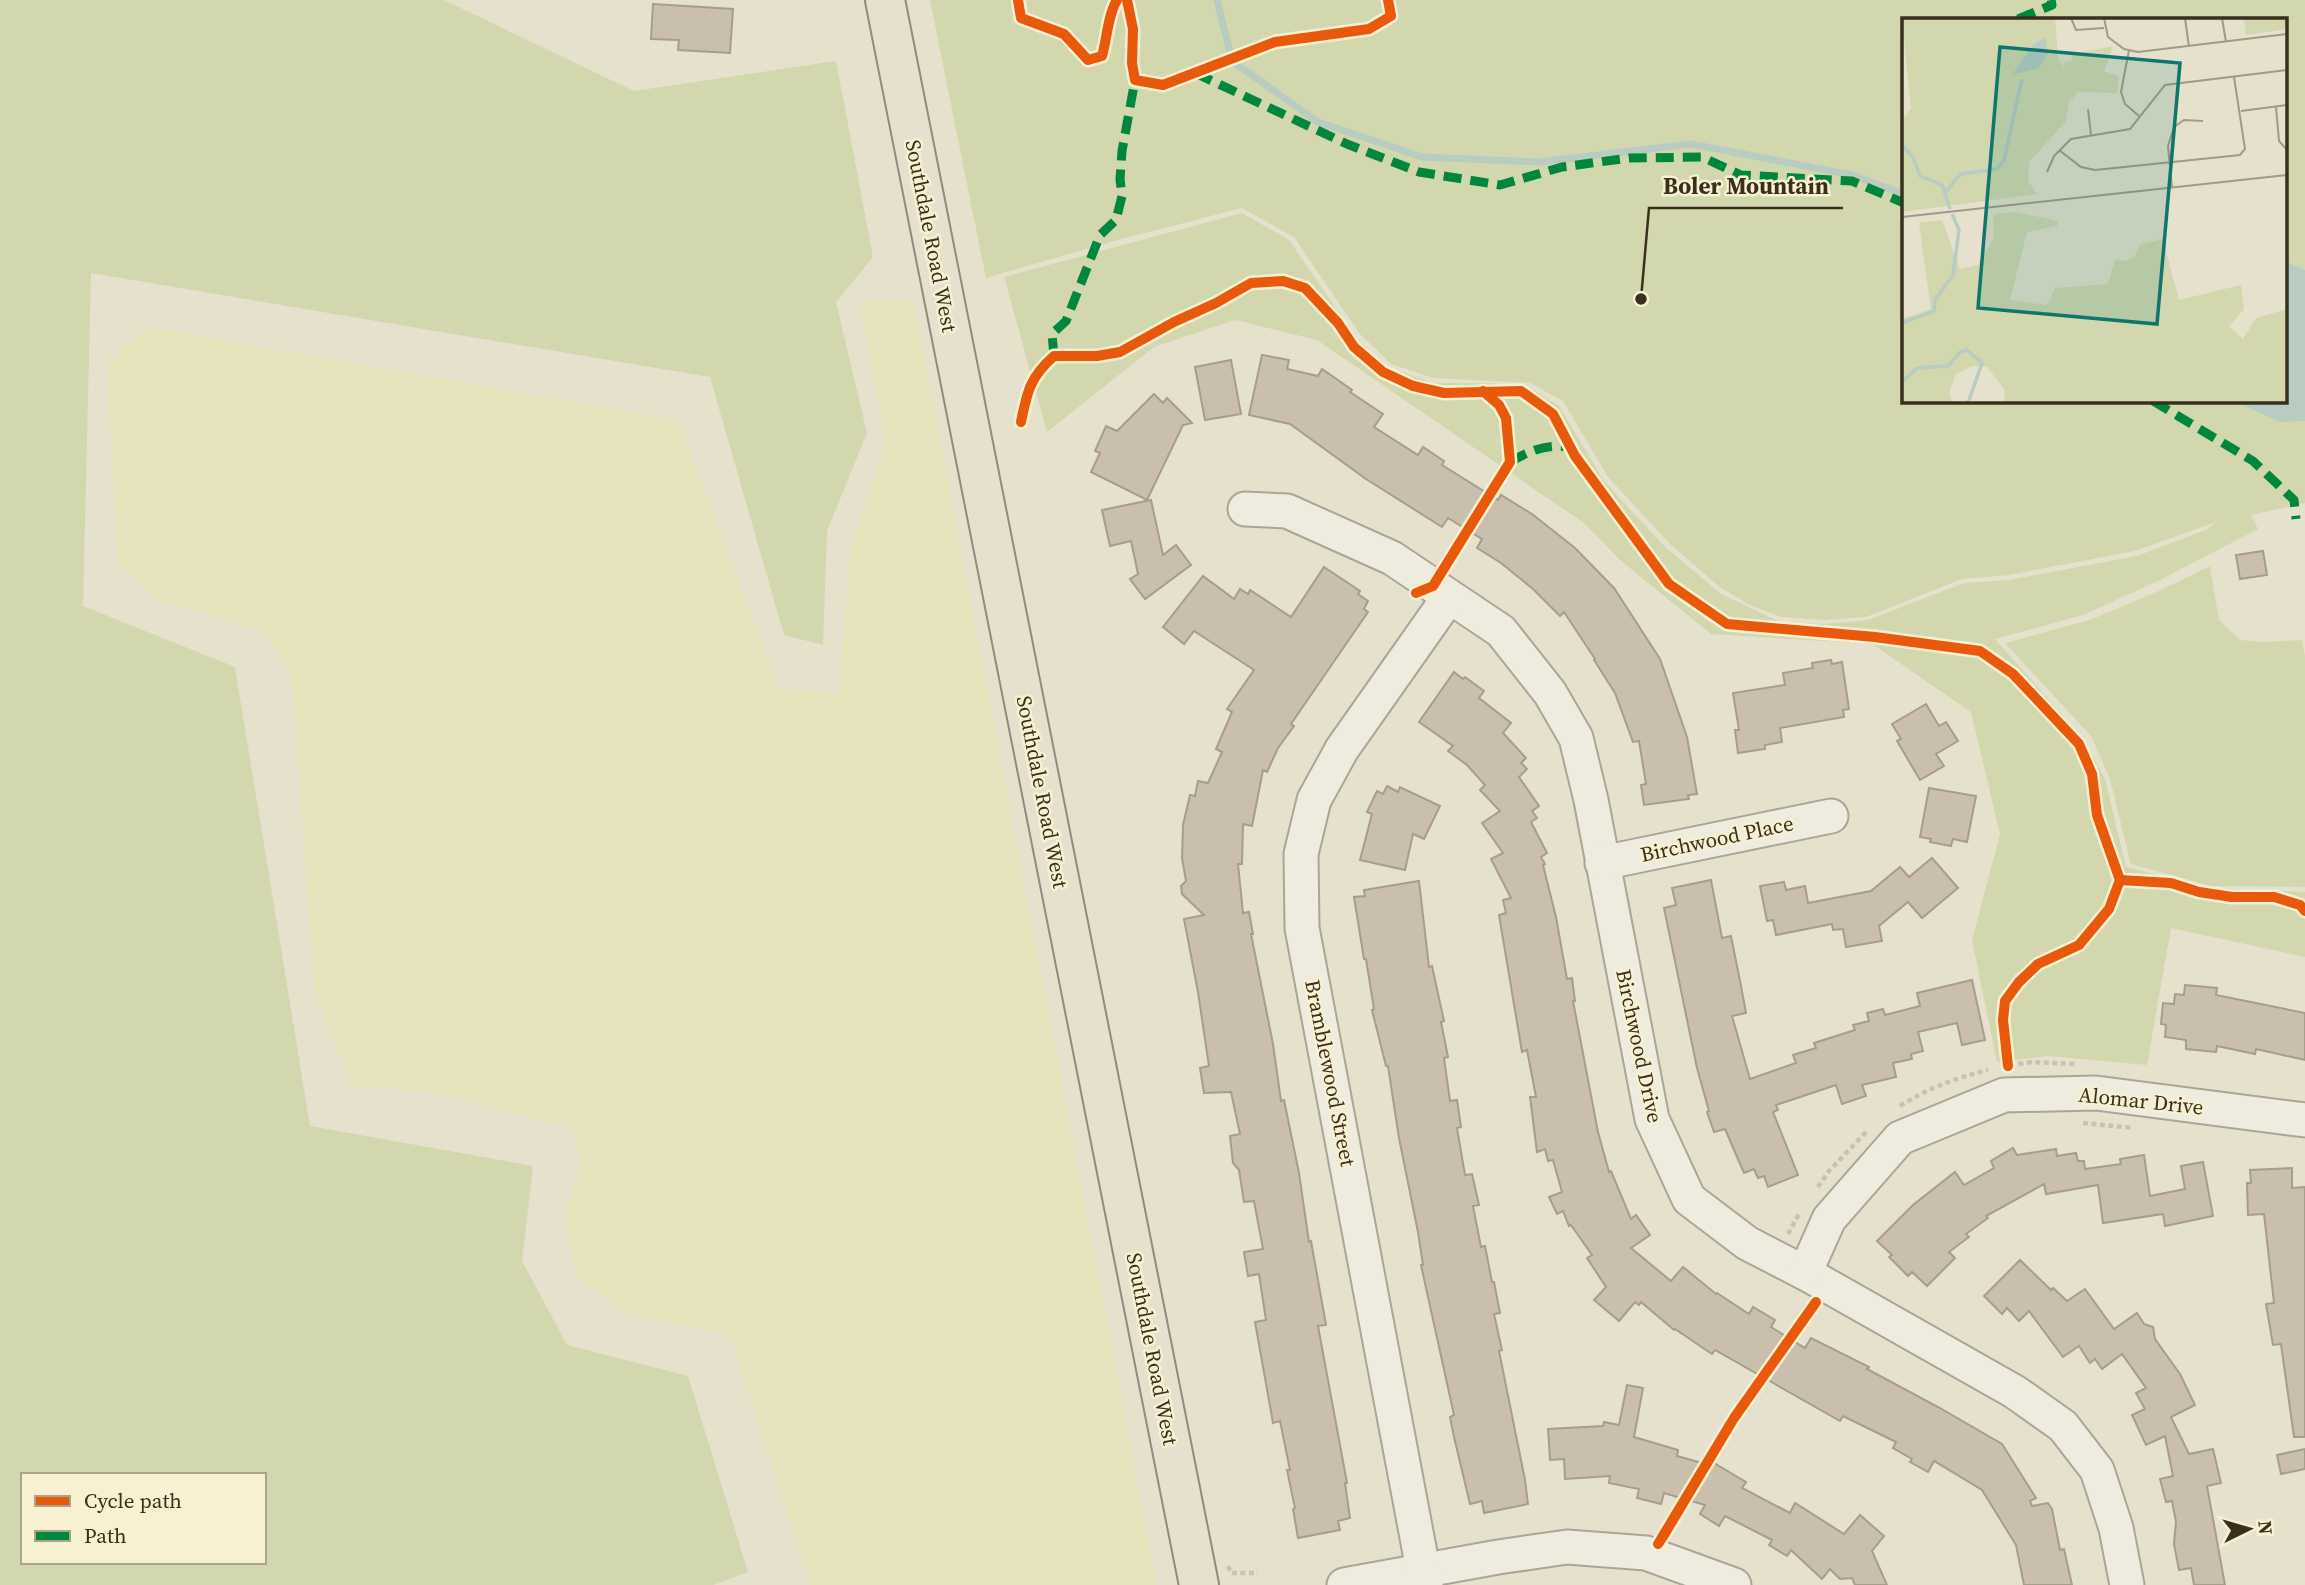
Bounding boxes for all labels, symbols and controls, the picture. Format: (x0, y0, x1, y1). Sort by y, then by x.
inset map (1902, 18, 2288, 402)
street label: Southdale Road West (899, 137, 964, 335)
callout: Boler Mountain (1649, 164, 1843, 208)
text: Boler Mountain (1663, 170, 1829, 202)
street label: Southdale Road West (1010, 693, 1075, 891)
street label: Birchwood Place (1638, 808, 1796, 869)
street label: Birchwood Drive (1609, 966, 1670, 1125)
street label: Bramblewood Street (1298, 977, 1363, 1169)
street label: Alomar Drive (2077, 1080, 2205, 1121)
street label: Southdale Road West (1120, 1250, 1185, 1448)
legend (21, 1473, 266, 1564)
text: Cycle path (84, 1486, 182, 1515)
north arrow (2214, 1494, 2284, 1564)
text: N (2252, 1519, 2280, 1536)
text: Path (84, 1521, 127, 1550)

